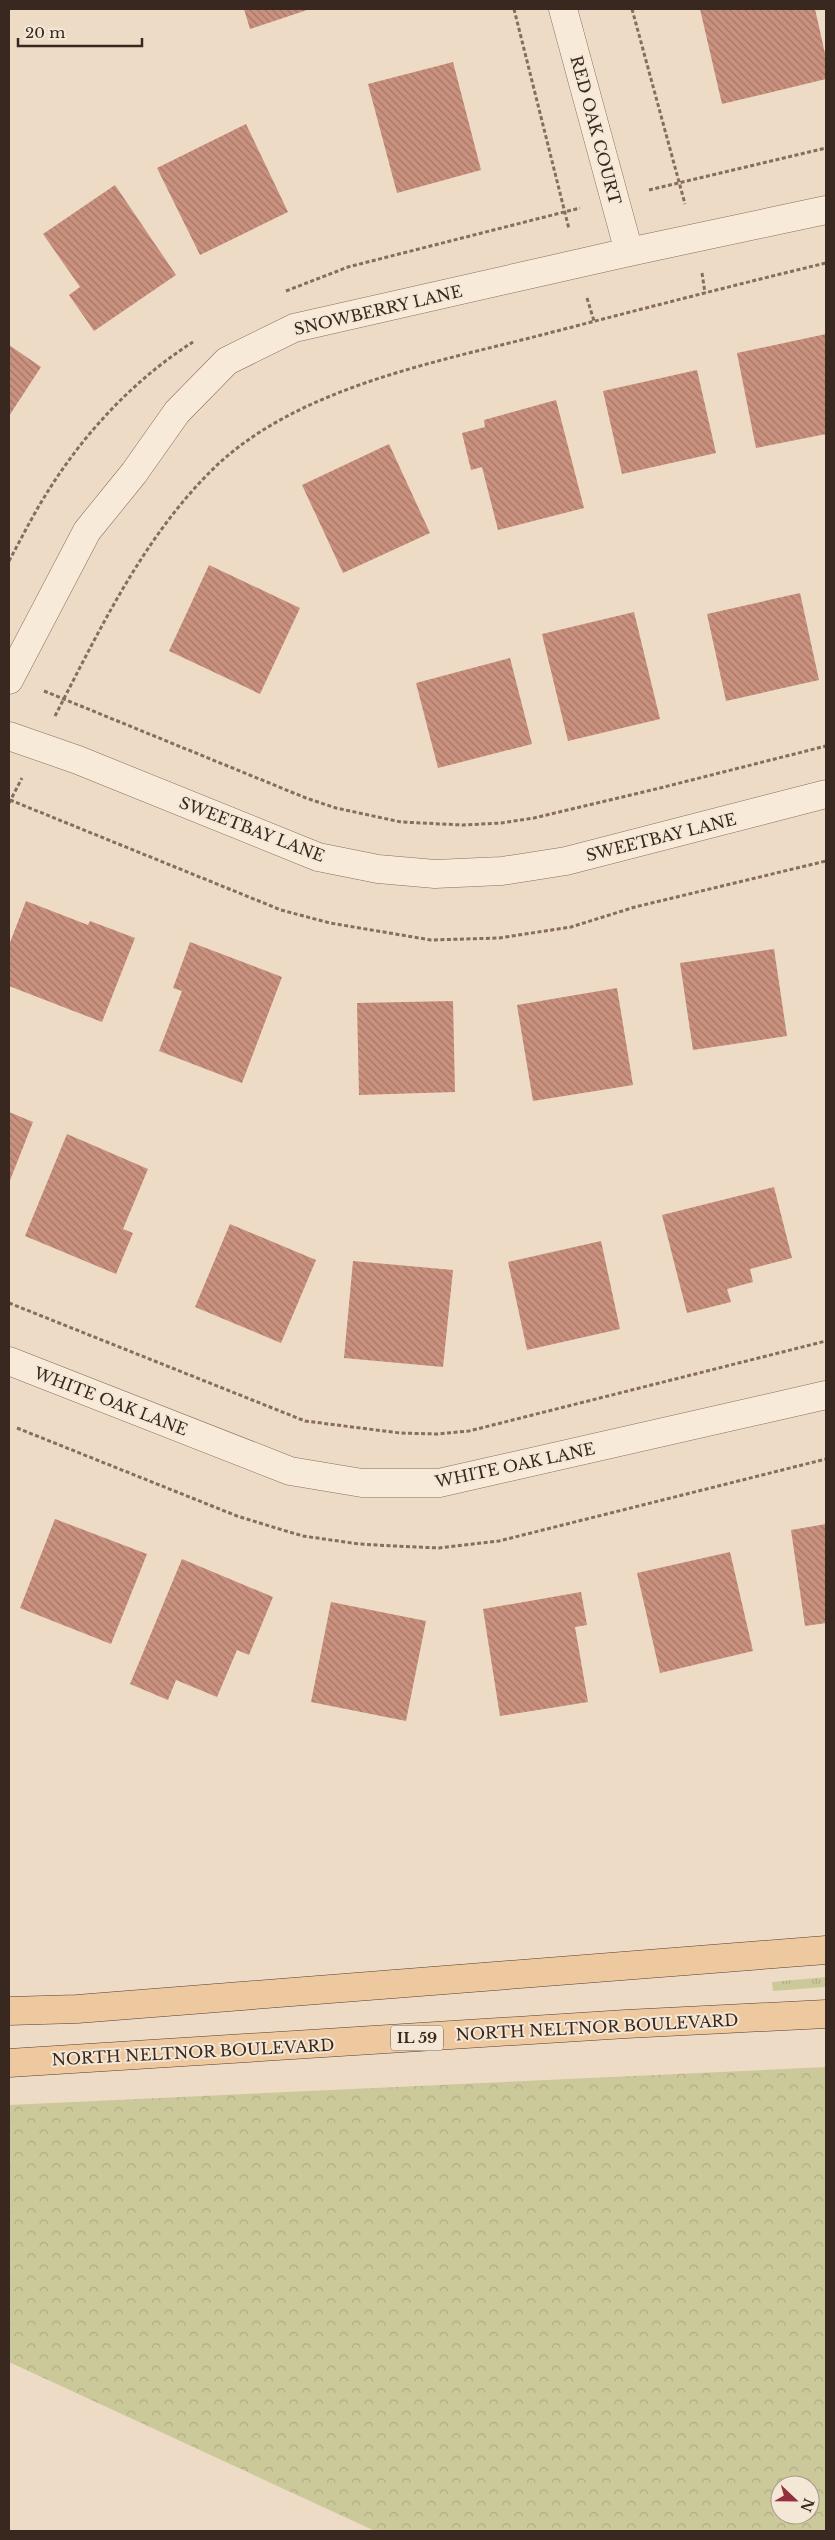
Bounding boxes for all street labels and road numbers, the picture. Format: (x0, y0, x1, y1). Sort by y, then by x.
street label: RED OAK COURT (567, 53, 626, 207)
street label: SNOWBERRY LANE (292, 281, 464, 339)
street label: SWEETBAY LANE (176, 792, 328, 866)
street label: SWEETBAY LANE (584, 809, 738, 865)
street label: WHITE OAK LANE (30, 1362, 191, 1440)
street label: WHITE OAK LANE (432, 1438, 597, 1492)
street label: NORTH NELTNOR BOULEVARD (455, 2010, 739, 2044)
road number: IL 59 (391, 2026, 443, 2050)
street label: NORTH NELTNOR BOULEVARD (51, 2035, 335, 2069)

